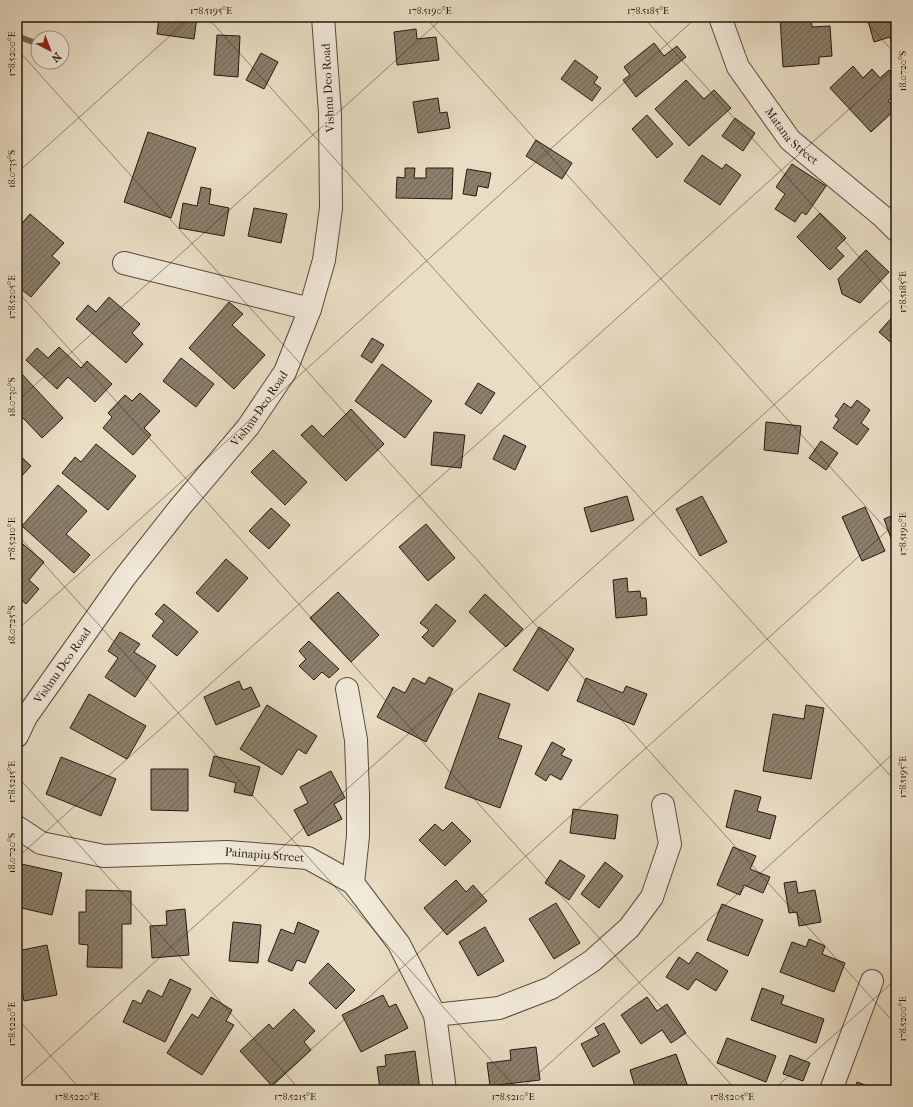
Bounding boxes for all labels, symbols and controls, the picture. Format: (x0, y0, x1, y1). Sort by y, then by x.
text: 178.5195°E (190, 5, 232, 17)
text: 178.5190°E (408, 5, 452, 17)
text: 178.5185°E (627, 5, 669, 17)
north arrow (30, 30, 70, 70)
text: 178.5200°E (6, 31, 18, 77)
street label: Vishnu Deo Road (319, 43, 337, 134)
text: N (48, 49, 64, 65)
text: 18.0720°S (897, 51, 909, 91)
street label: Matana Street (762, 105, 822, 168)
text: 18.0735°S (6, 150, 18, 188)
text: 178.5185°E (897, 271, 909, 313)
text: 178.5205°E (6, 275, 18, 319)
street label: Vishnu Deo Road (227, 368, 291, 450)
text: 18.0730°S (6, 377, 18, 417)
text: 178.5190°E (897, 512, 909, 556)
text: 178.5210°E (6, 517, 18, 561)
text: 18.0725°S (6, 605, 18, 645)
street label: Vishnu Deo Road (30, 625, 94, 707)
text: 178.5195°E (897, 756, 909, 798)
text: 178.5215°E (6, 761, 18, 803)
text: 18.0720°S (6, 833, 18, 873)
street label: Painapiu Street (224, 845, 306, 865)
text: 178.5200°E (897, 996, 909, 1042)
text: 178.5220°E (6, 1002, 18, 1046)
text: 178.5220°E (55, 1091, 99, 1103)
text: 178.5215°E (274, 1091, 316, 1103)
text: 178.5210°E (491, 1091, 535, 1103)
text: 178.5205°E (710, 1091, 754, 1103)

